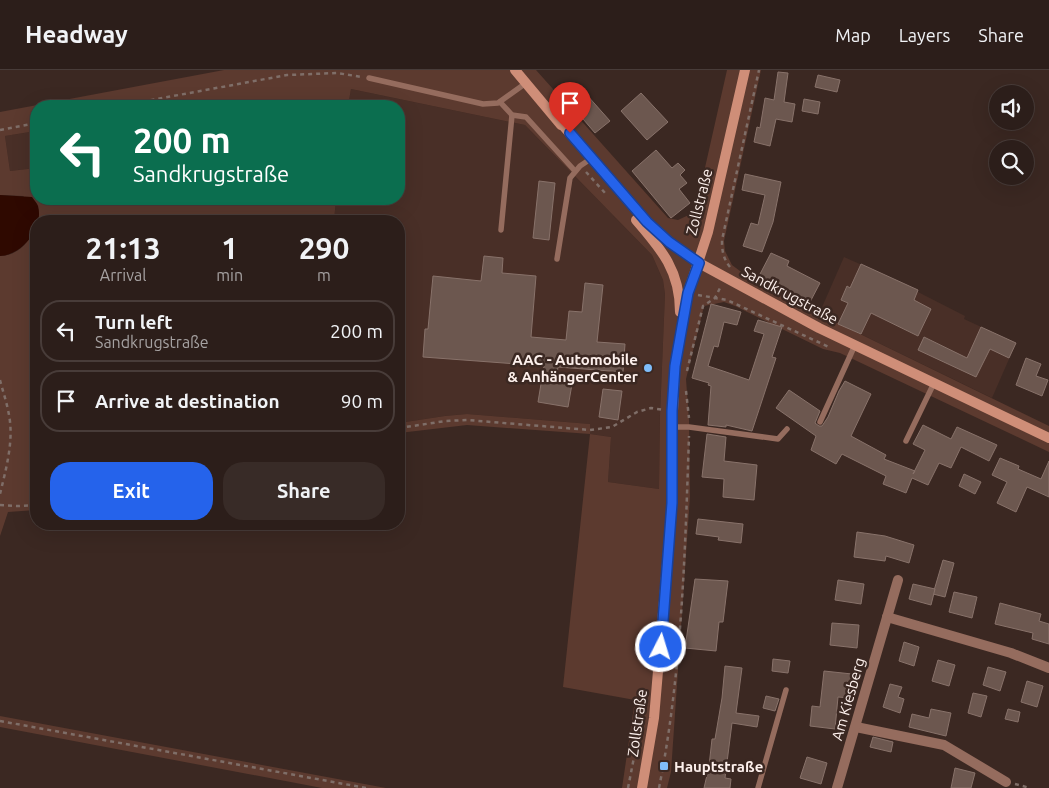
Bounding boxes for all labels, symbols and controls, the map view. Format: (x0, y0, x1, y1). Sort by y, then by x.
text: Headway (25, 21, 128, 48)
text: Map (835, 25, 871, 45)
text: Layers (899, 25, 950, 45)
text: Share (978, 25, 1024, 45)
pin (549, 82, 591, 133)
map controls (989, 85, 1034, 185)
button: sound (989, 85, 1034, 130)
icon: arrive (556, 89, 584, 117)
icon: left (50, 120, 115, 185)
text: 200 m (133, 120, 231, 160)
button: search (989, 140, 1034, 185)
text: Sandkrugstraße (133, 161, 289, 186)
street label: Zollstraße (683, 167, 715, 237)
text: 21:13 (86, 231, 161, 265)
text: 1 (221, 231, 238, 265)
text: 290 (299, 231, 349, 265)
street label: Sandkrugstraße (739, 262, 841, 328)
text: Arrival (100, 266, 146, 284)
text: min (216, 266, 243, 284)
text: m (317, 266, 331, 284)
text: Turn left (95, 311, 173, 333)
icon: left (52, 317, 80, 345)
text: 200 m (330, 320, 383, 342)
text: Sandkrugstraße (95, 333, 209, 351)
place label: AAC - Automobile & AnhängerCenter (508, 351, 639, 385)
marker: AAC - Automobile & AnhängerCenter (642, 362, 654, 374)
icon: arrive (52, 387, 80, 415)
text: Arrive at destination (95, 390, 280, 412)
text: 90 m (341, 390, 383, 412)
button: Exit (50, 462, 213, 520)
button: Share (223, 462, 385, 520)
position arrow (634, 620, 686, 672)
street label: Am Kiesberg (828, 656, 868, 742)
street label: Zollstraße (624, 688, 650, 758)
place label: Hauptstraße (674, 758, 763, 775)
marker: Hauptstraße (658, 760, 670, 772)

